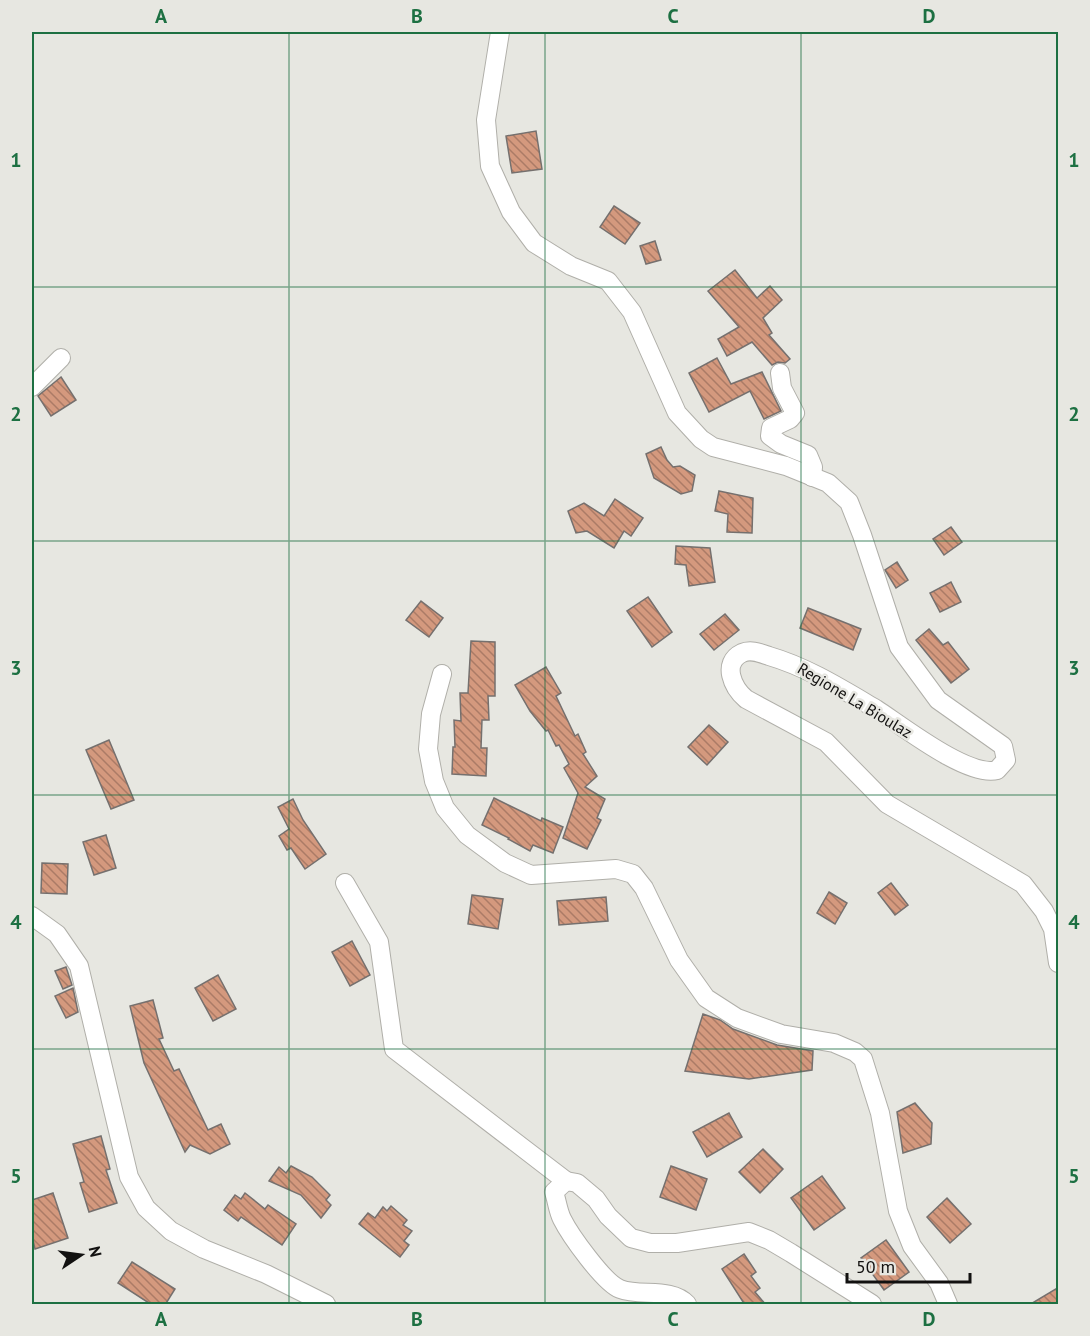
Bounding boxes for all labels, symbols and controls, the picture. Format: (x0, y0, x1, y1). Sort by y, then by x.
text: A (155, 3, 168, 29)
text: B (411, 3, 423, 29)
text: C (667, 3, 679, 29)
text: D (923, 3, 936, 29)
text: 1 (10, 147, 22, 173)
text: 1 (1068, 147, 1080, 173)
text: 2 (10, 401, 22, 427)
text: 2 (1068, 401, 1080, 427)
text: 3 (10, 655, 22, 681)
text: 3 (1068, 655, 1080, 681)
street label: Regione La Bioulaz (794, 658, 916, 742)
text: 4 (10, 909, 22, 935)
text: 4 (1068, 909, 1080, 935)
text: 5 (10, 1163, 22, 1189)
text: 5 (1068, 1163, 1080, 1189)
north arrow (51, 1225, 111, 1285)
text: N (85, 1244, 107, 1259)
scale bar (847, 1246, 970, 1284)
text: 50 m (856, 1255, 895, 1278)
text: A (155, 1306, 168, 1332)
text: B (411, 1306, 423, 1332)
text: C (667, 1306, 679, 1332)
text: D (923, 1306, 936, 1332)

